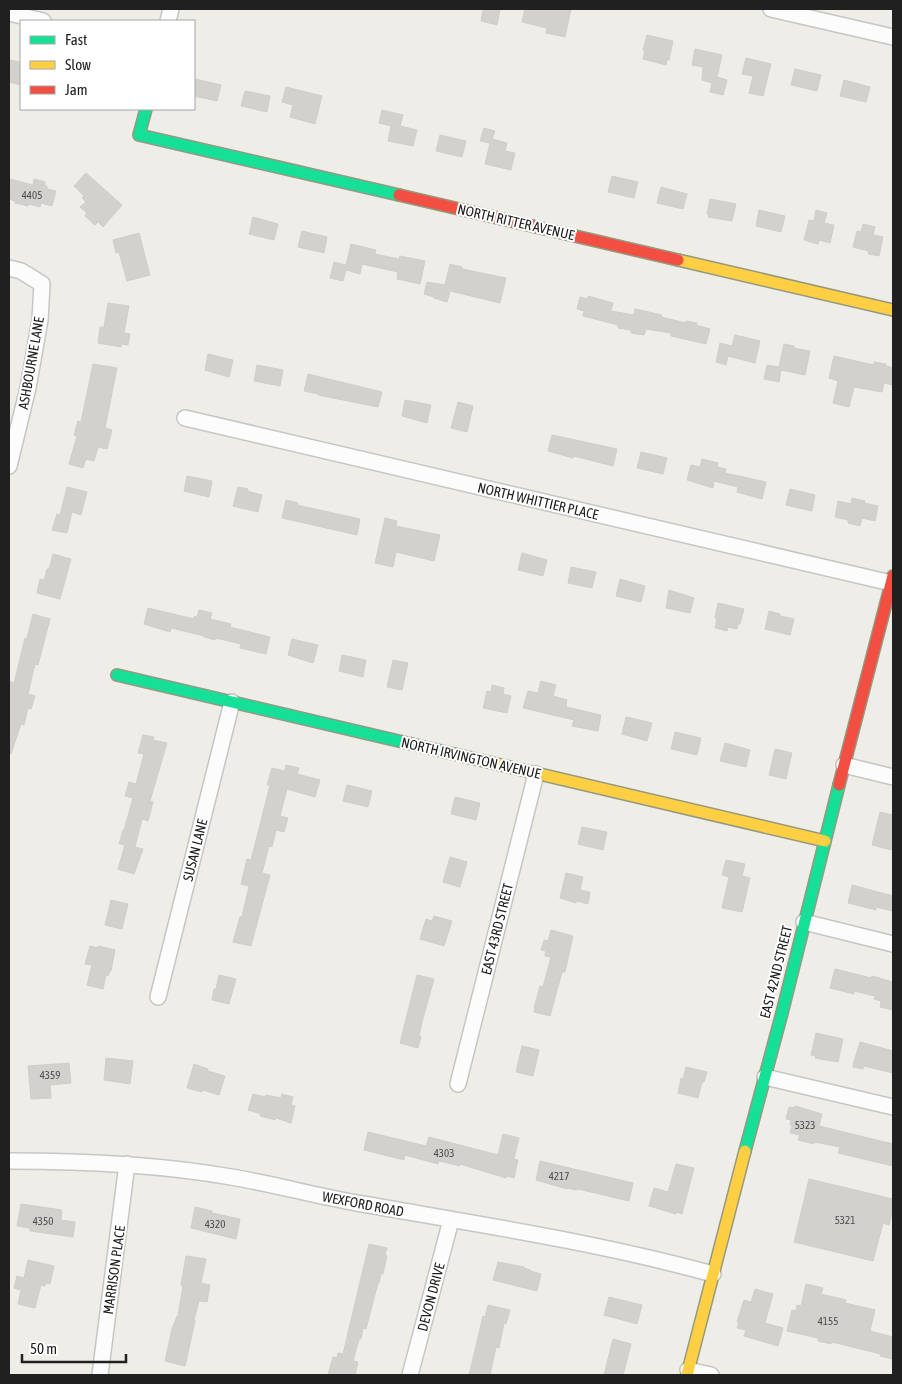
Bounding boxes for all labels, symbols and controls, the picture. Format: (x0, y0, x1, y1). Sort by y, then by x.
legend (20, 20, 195, 110)
text: Fast (65, 31, 87, 48)
text: Slow (65, 56, 91, 73)
text: Jam (65, 81, 88, 98)
house number: 4405 (22, 189, 42, 201)
street label: NORTH RITTER AVENUE (456, 201, 576, 243)
street label: ASHBOURNE LANE (15, 315, 47, 410)
street label: NORTH WHITTIER PLACE (476, 479, 600, 523)
street label: NORTH IRVINGTON AVENUE (400, 734, 542, 782)
street label: SUSAN LANE (180, 817, 210, 883)
street label: EAST 43RD STREET (478, 882, 516, 976)
street label: EAST 42ND STREET (757, 924, 795, 1020)
house number: 4359 (40, 1069, 60, 1081)
house number: 5323 (795, 1119, 815, 1131)
house number: 4303 (434, 1147, 454, 1159)
house number: 4217 (549, 1170, 569, 1182)
street label: WEXFORD ROAD (321, 1188, 405, 1220)
house number: 5321 (835, 1214, 855, 1226)
house number: 4350 (33, 1215, 53, 1227)
house number: 4320 (205, 1218, 225, 1230)
street label: MARRISON PLACE (100, 1225, 128, 1315)
street label: DEVON DRIVE (414, 1261, 448, 1333)
house number: 4155 (818, 1315, 838, 1327)
scale bar (22, 1332, 126, 1364)
text: 50 m (30, 1340, 57, 1357)

